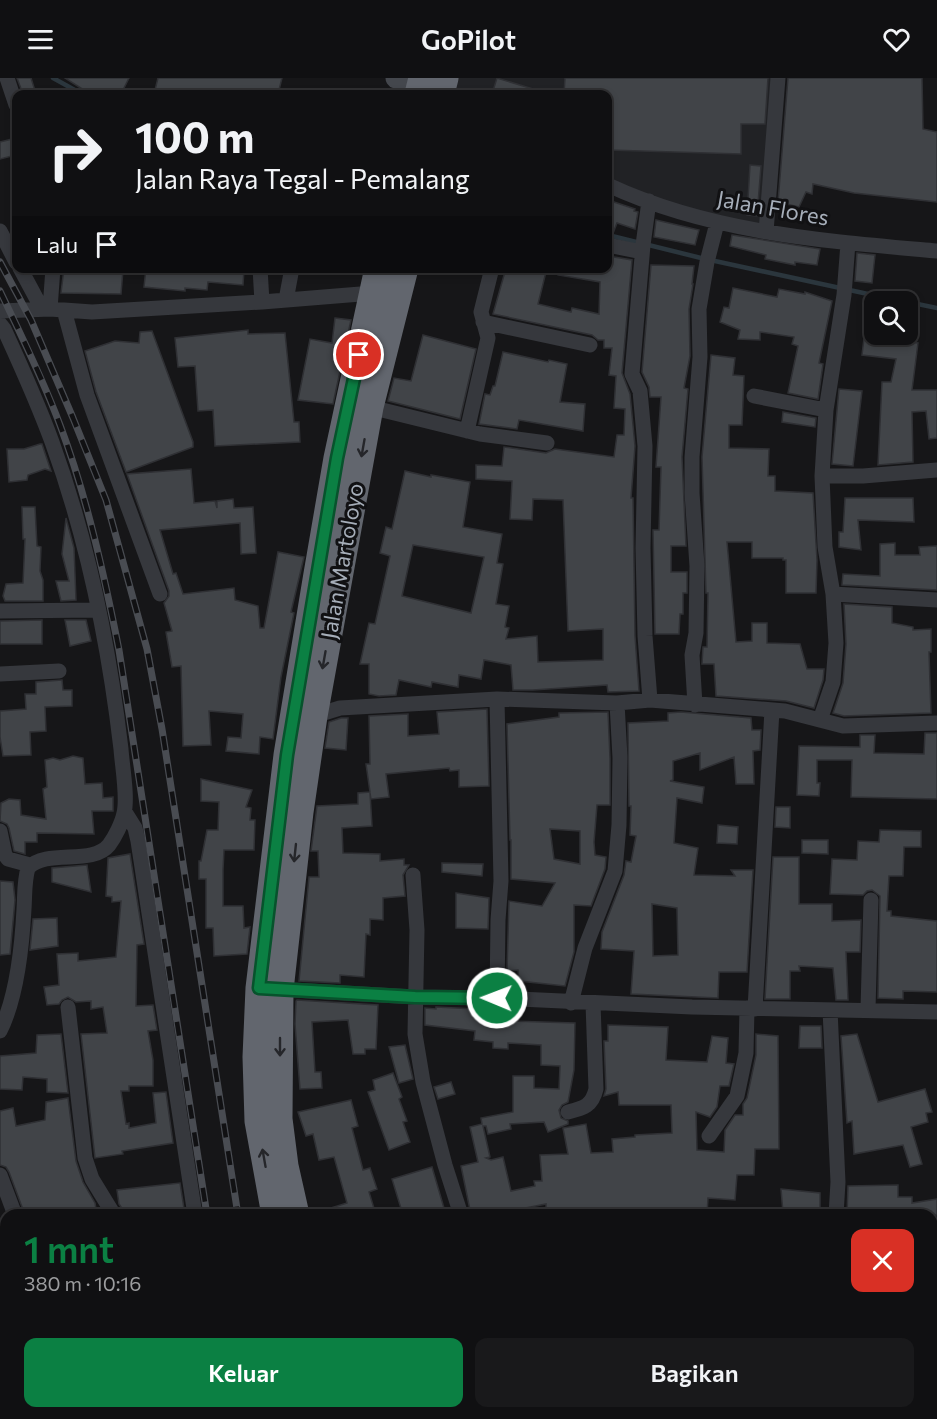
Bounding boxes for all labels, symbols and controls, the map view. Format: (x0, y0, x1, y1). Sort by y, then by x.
icon: menu (24, 23, 57, 56)
text: GoPilot (421, 23, 516, 56)
icon: heart (880, 23, 913, 56)
text: 100 m (135, 110, 255, 162)
icon: right (36, 114, 114, 192)
text: Jalan Raya Tegal - Pemalang (135, 162, 470, 195)
street label: Jalan Flores (715, 184, 831, 231)
icon: arrive (90, 228, 123, 261)
text: Lalu (36, 231, 78, 258)
map controls (864, 291, 918, 345)
button: search (864, 291, 918, 345)
pin (333, 329, 384, 380)
icon: arrive (342, 338, 375, 371)
one-way arrow (357, 438, 368, 457)
street label: Jalan Martoloyo (315, 481, 368, 641)
one-way arrow (318, 650, 329, 670)
one-way arrow (290, 843, 301, 863)
position arrow (465, 966, 529, 1030)
one-way arrow (274, 1037, 286, 1057)
one-way arrow (258, 1148, 269, 1168)
text: 1 mnt (24, 1226, 114, 1270)
button: close (851, 1229, 914, 1292)
text: 380 m · 10:16 (24, 1271, 141, 1295)
button: Keluar (24, 1338, 463, 1407)
button: Bagikan (475, 1338, 914, 1407)

